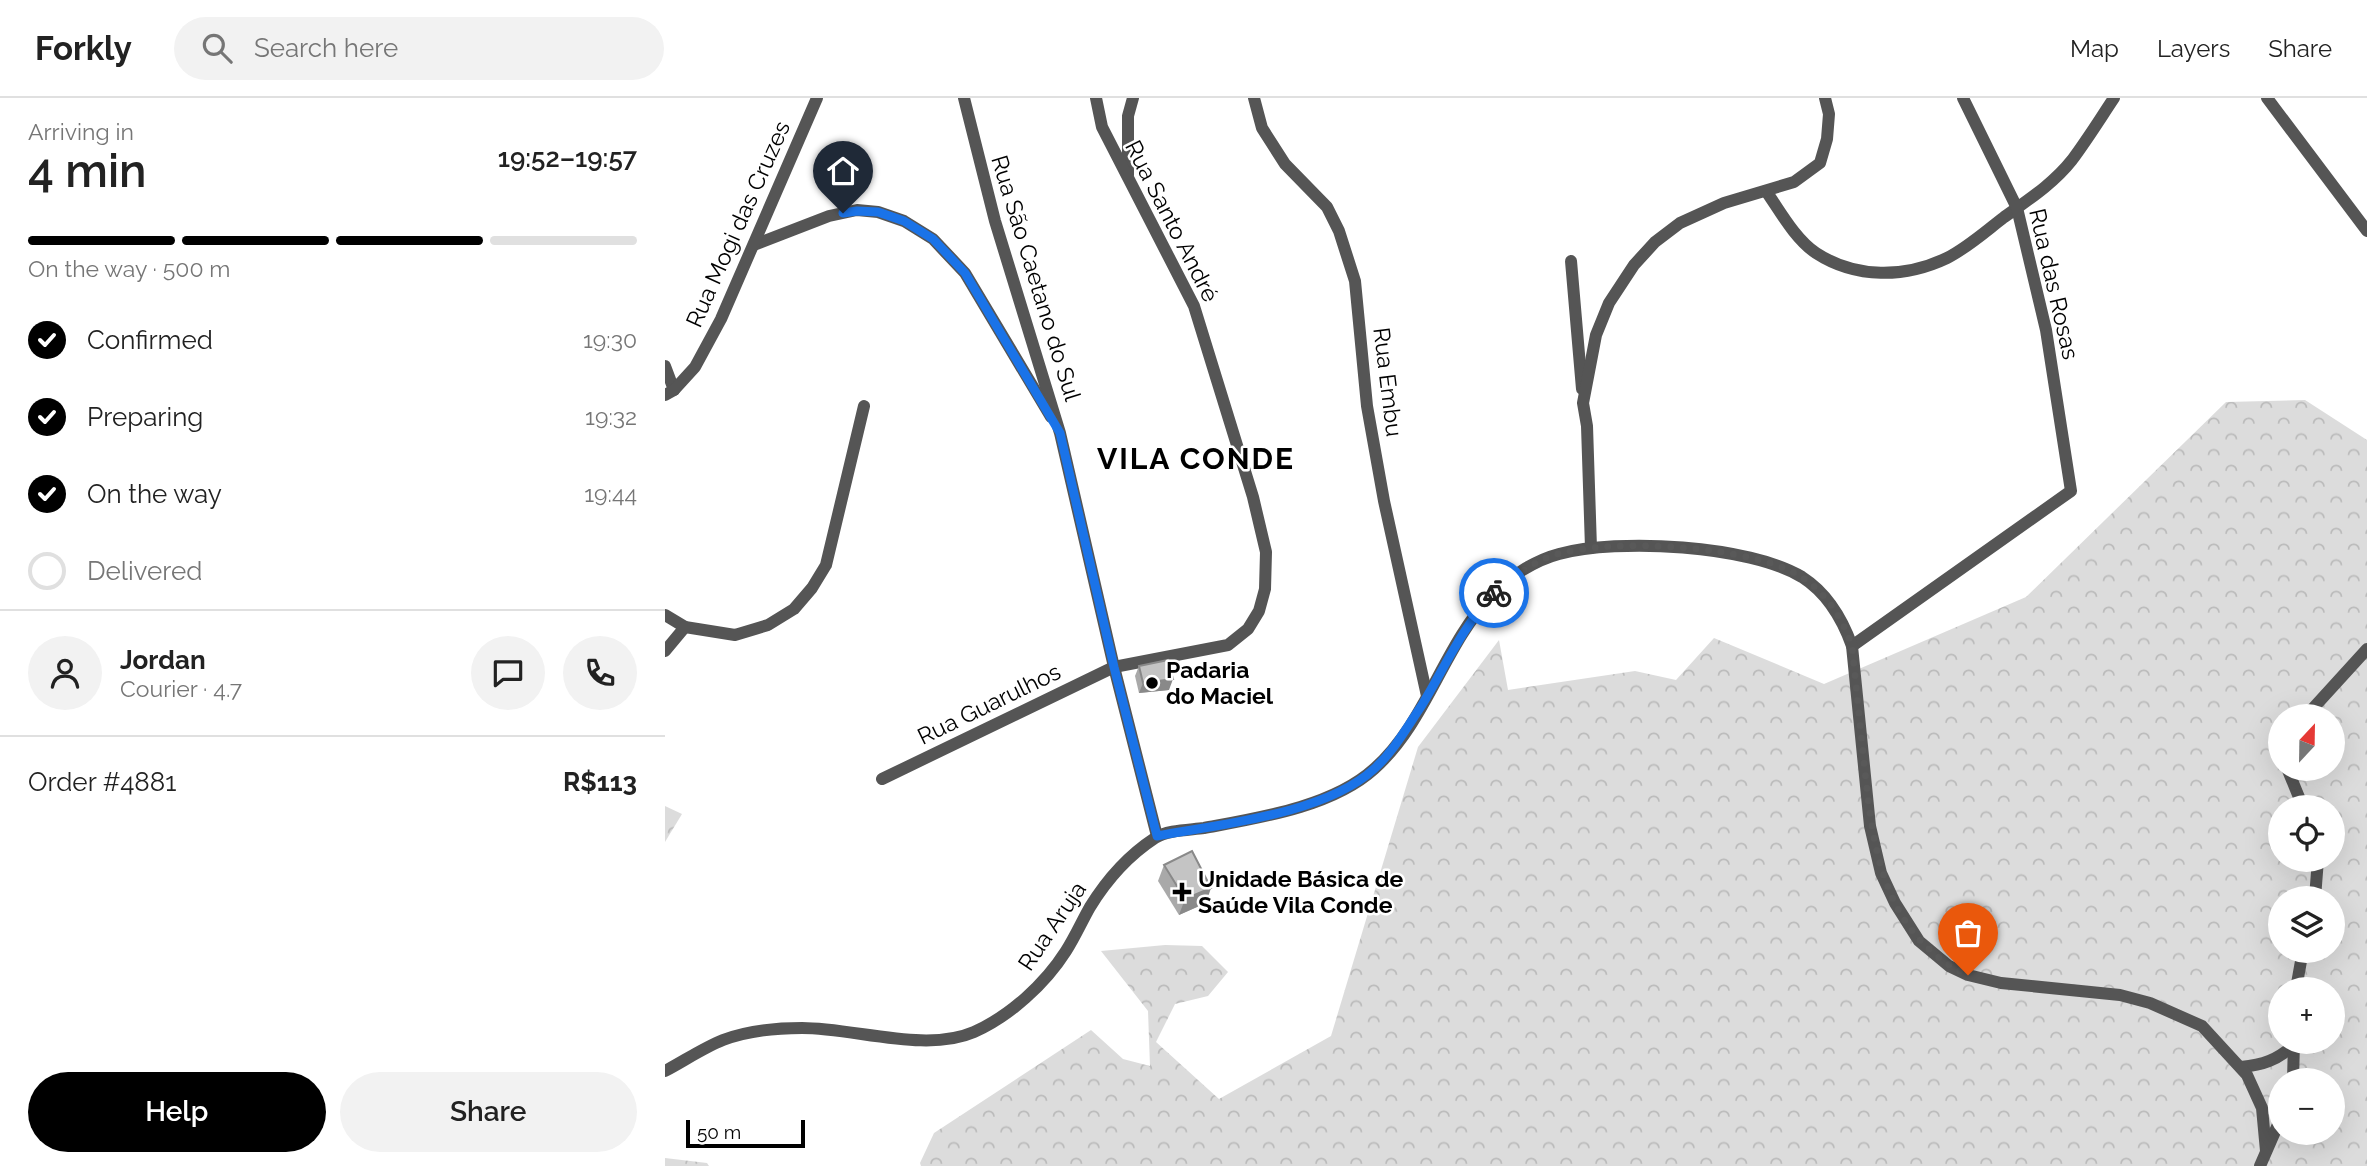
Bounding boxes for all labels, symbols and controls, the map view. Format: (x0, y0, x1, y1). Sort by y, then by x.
search box (174, 17, 664, 80)
text: Forkly (35, 29, 132, 68)
icon: search (198, 29, 236, 67)
text: Search here (254, 33, 398, 63)
text: Map (2070, 34, 2119, 63)
text: Layers (2157, 34, 2230, 63)
text: Share (2268, 34, 2332, 63)
street label: Rua Mogi das Cruzes (680, 117, 795, 331)
text: Arriving in (28, 118, 134, 145)
street label: Rua Santo André (1120, 136, 1225, 306)
pin (813, 141, 873, 213)
text: 19:52–19:57 (498, 143, 637, 173)
text: 4 min (28, 144, 147, 198)
icon: home (824, 152, 862, 190)
street label: Rua São Caetano do Sul (986, 152, 1087, 405)
street label: Rua das Rosas (2024, 206, 2085, 362)
text: On the way · 500 m (28, 255, 231, 282)
icon: check (28, 321, 66, 359)
text: Confirmed (87, 325, 213, 355)
text: 19:30 (583, 326, 637, 353)
street label: Rua Embu (1368, 326, 1409, 438)
icon: check (28, 398, 66, 436)
text: Preparing (87, 402, 203, 432)
text: 19:32 (585, 403, 637, 430)
district label: VILA CONDE (1097, 441, 1295, 476)
icon: check (28, 475, 66, 513)
text: On the way (87, 479, 222, 509)
text: 19:44 (584, 480, 637, 507)
text: Delivered (87, 556, 202, 586)
courier (1459, 558, 1529, 628)
icon: bike (1475, 574, 1513, 612)
button: person (28, 636, 102, 710)
button: chat (471, 636, 545, 710)
button: phone (563, 636, 637, 710)
text: Jordan (120, 645, 206, 675)
place label: Padaria do Maciel (1166, 656, 1274, 709)
street label: Rua Guarulhos (913, 657, 1065, 750)
text: Courier · 4.7 (120, 675, 242, 702)
marker: Padaria do Maciel (1144, 675, 1160, 691)
north arrow (2268, 704, 2345, 780)
map controls (2268, 704, 2345, 1145)
text: Order #4881 (28, 767, 176, 797)
text: R$113 (563, 767, 637, 797)
button: locate (2268, 795, 2345, 872)
place label: Unidade Básica de Saúde Vila Conde (1198, 865, 1404, 918)
street label: Rua Aruja (1012, 876, 1091, 975)
marker: Unidade Básica de Saúde Vila Conde (1172, 882, 1192, 902)
button: layers (2268, 886, 2345, 963)
pin (1938, 903, 1998, 975)
icon: bag (1949, 914, 1987, 952)
button: + (2268, 977, 2345, 1054)
button: − (2268, 1068, 2345, 1145)
button: Help (28, 1072, 326, 1152)
button: Share (340, 1072, 637, 1152)
scale bar (686, 1117, 805, 1149)
text: 50 m (697, 1121, 741, 1143)

